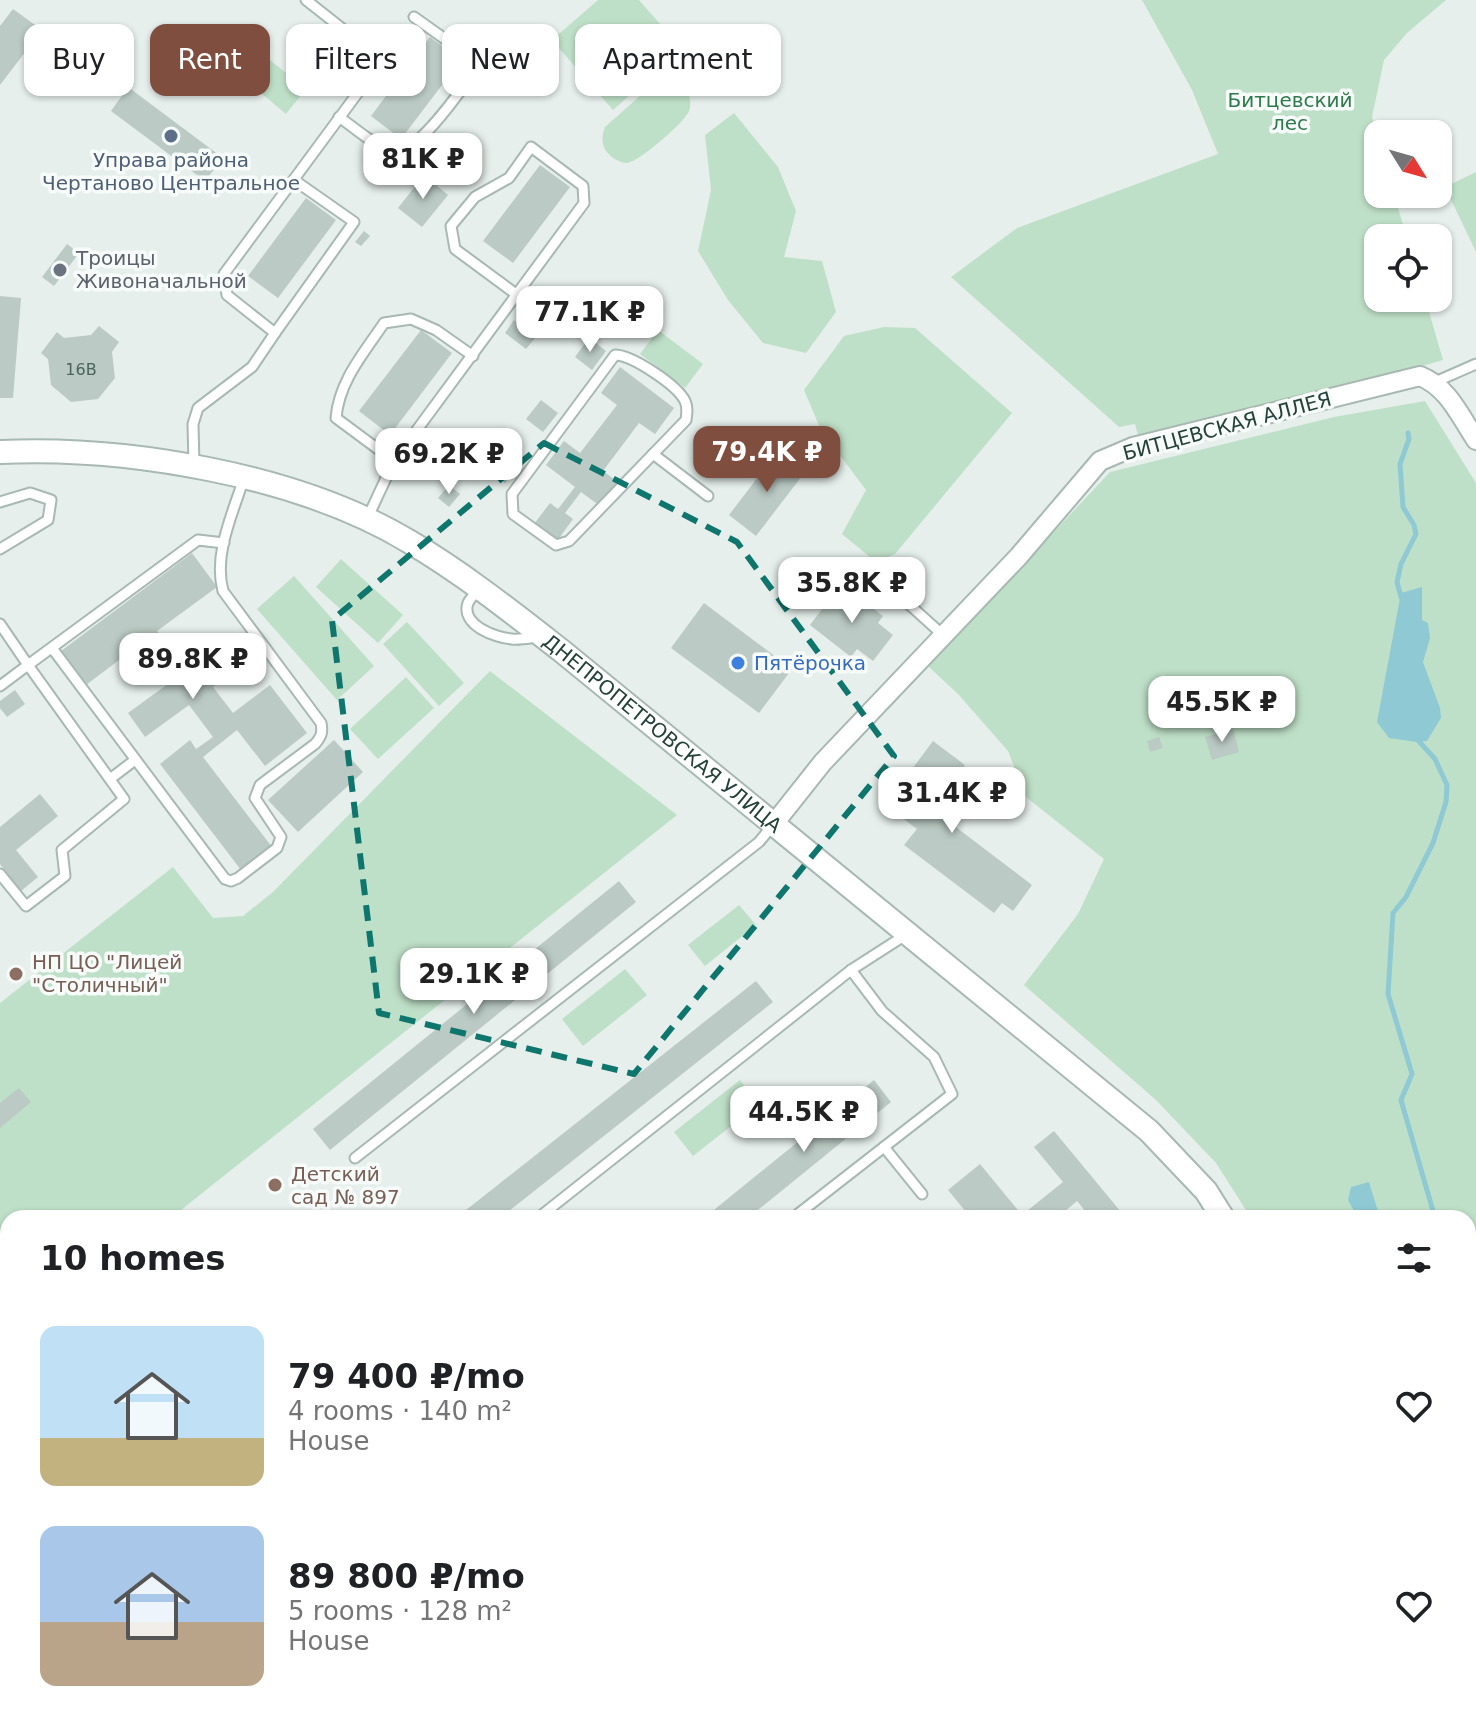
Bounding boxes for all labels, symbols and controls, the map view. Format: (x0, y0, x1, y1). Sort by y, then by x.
chip: Buy (24, 24, 134, 96)
chip: Rent (150, 24, 270, 96)
chip: Filters (286, 24, 426, 96)
chip: New (442, 24, 559, 96)
chip: Apartment (575, 24, 781, 96)
park label: Битцевский лес (1227, 88, 1353, 135)
north arrow (1364, 120, 1452, 208)
map controls (1364, 120, 1452, 312)
marker: Управа района Чертаново Центральное (162, 127, 180, 145)
pin: 81K ₽ (367, 133, 479, 201)
text: 81K ₽ (381, 144, 465, 174)
place label: Управа района Чертаново Центральное (42, 148, 300, 195)
button: locate (1364, 224, 1452, 312)
place label: Троицы Живоначальной (75, 246, 247, 293)
marker: Троицы Живоначальной (51, 261, 69, 279)
pin: 77.1K ₽ (516, 286, 664, 354)
text: 77.1K ₽ (534, 297, 646, 327)
house number: 16В (65, 360, 97, 379)
street label: БИТЦЕВСКАЯ АЛЛЕЯ (1120, 387, 1334, 465)
pin: 79.4K ₽ (693, 426, 841, 494)
pin: 69.2K ₽ (375, 428, 523, 496)
text: 79.4K ₽ (711, 437, 823, 467)
text: 69.2K ₽ (393, 439, 505, 469)
pin: 35.8K ₽ (778, 557, 926, 625)
text: 35.8K ₽ (796, 568, 908, 598)
street label: ДНЕПРОПЕТРОВСКАЯ УЛИЦА (538, 629, 787, 838)
pin: 89.8K ₽ (119, 633, 267, 701)
text: 89.8K ₽ (137, 644, 249, 674)
place label: Пятёрочка (754, 651, 866, 675)
marker: Пятёрочка (729, 654, 747, 672)
pin: 45.5K ₽ (1148, 676, 1296, 744)
text: 45.5K ₽ (1166, 687, 1278, 717)
pin: 31.4K ₽ (878, 767, 1026, 835)
text: 31.4K ₽ (896, 778, 1008, 808)
pin: 29.1K ₽ (400, 948, 548, 1016)
place label: НП ЦО "Лицей "Столичный" (32, 950, 182, 997)
text: 29.1K ₽ (418, 959, 530, 989)
marker: НП ЦО "Лицей "Столичный" (7, 965, 25, 983)
pin: 44.5K ₽ (730, 1086, 878, 1154)
text: 44.5K ₽ (748, 1097, 860, 1127)
place label: Детский сад № 897 (291, 1162, 400, 1209)
marker: Детский сад № 897 (266, 1176, 284, 1194)
icon: filters (1392, 1236, 1436, 1280)
text: 10 homes (40, 1238, 225, 1278)
text: 79 400 ₽/mo (288, 1356, 525, 1396)
icon: home (104, 1358, 200, 1454)
icon: heart (1392, 1384, 1436, 1428)
text: 4 rooms · 140 m² (288, 1396, 512, 1426)
text: House (288, 1426, 369, 1456)
text: 89 800 ₽/mo (288, 1556, 525, 1596)
icon: home (104, 1558, 200, 1654)
icon: heart (1392, 1584, 1436, 1628)
text: 5 rooms · 128 m² (288, 1596, 512, 1626)
text: House (288, 1626, 369, 1656)

